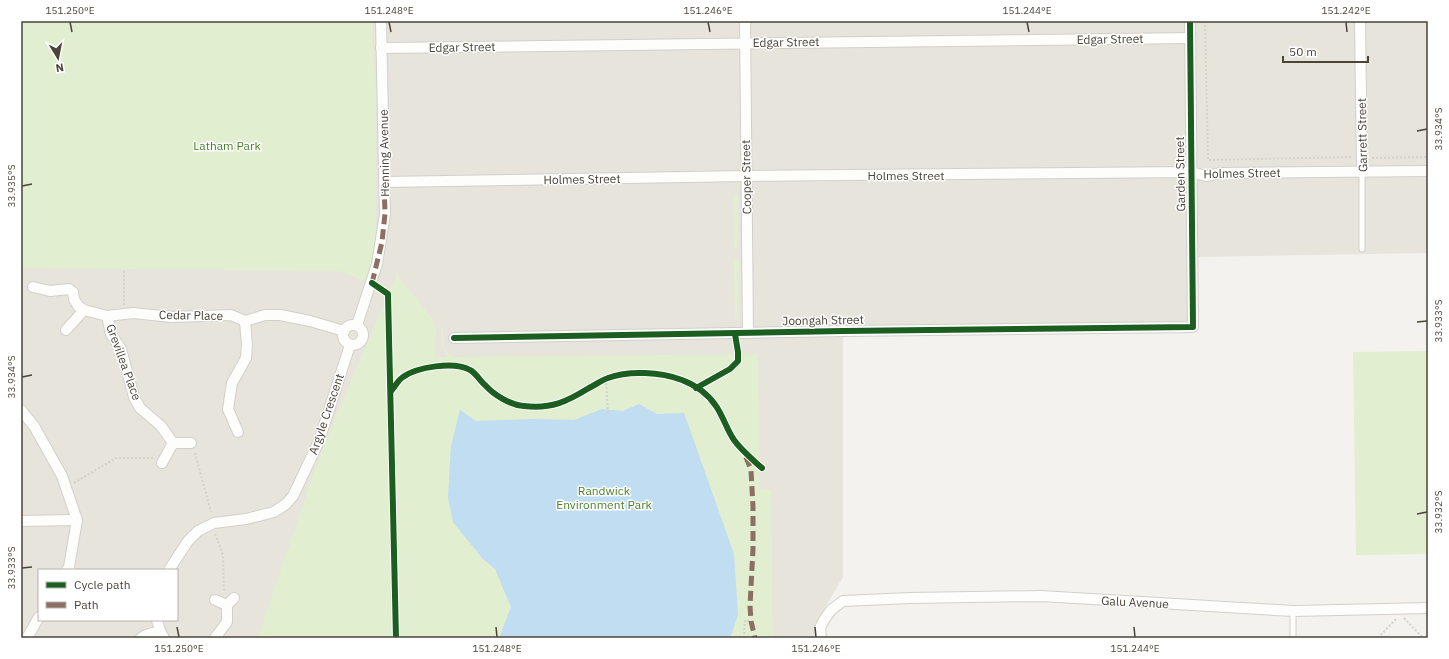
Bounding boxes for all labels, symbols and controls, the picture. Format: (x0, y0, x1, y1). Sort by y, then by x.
text: 151.250°E (45, 4, 95, 17)
text: 151.248°E (364, 4, 414, 17)
text: 151.246°E (683, 4, 733, 17)
text: 151.244°E (1002, 4, 1052, 17)
text: 151.242°E (1321, 4, 1371, 17)
street label: Edgar Street (1077, 31, 1143, 47)
street label: Edgar Street (753, 34, 819, 50)
north arrow (38, 38, 78, 78)
scale bar (1283, 38, 1368, 64)
street label: Edgar Street (429, 39, 495, 55)
text: 50 m (1289, 44, 1317, 59)
text: N (55, 60, 65, 75)
street label: Garrett Street (1354, 98, 1370, 172)
text: 33.934°S (1432, 107, 1445, 151)
street label: Henning Avenue (376, 109, 392, 197)
street label: Garden Street (1172, 136, 1188, 212)
park label: Latham Park (193, 138, 261, 153)
street label: Cooper Street (738, 140, 754, 214)
text: 33.935°S (5, 164, 18, 208)
street label: Holmes Street (1203, 165, 1281, 181)
street label: Holmes Street (867, 168, 945, 183)
street label: Holmes Street (543, 171, 621, 187)
text: 33.933°S (1432, 299, 1445, 343)
street label: Cedar Place (159, 307, 224, 323)
street label: Joongah Street (782, 312, 864, 328)
street label: Grevillea Place (103, 322, 145, 402)
text: 33.934°S (5, 355, 18, 399)
street label: Argyle Crescent (305, 372, 347, 456)
park label: Randwick Environment Park (556, 483, 653, 512)
text: 33.932°S (1432, 490, 1445, 534)
text: 33.933°S (5, 546, 18, 590)
legend (38, 569, 178, 621)
text: Cycle path (74, 577, 131, 592)
street label: Galu Avenue (1101, 593, 1170, 611)
text: Path (74, 597, 99, 612)
text: 151.250°E (154, 642, 204, 655)
text: 151.248°E (472, 642, 522, 655)
text: 151.246°E (791, 642, 841, 655)
text: 151.244°E (1110, 642, 1160, 655)

